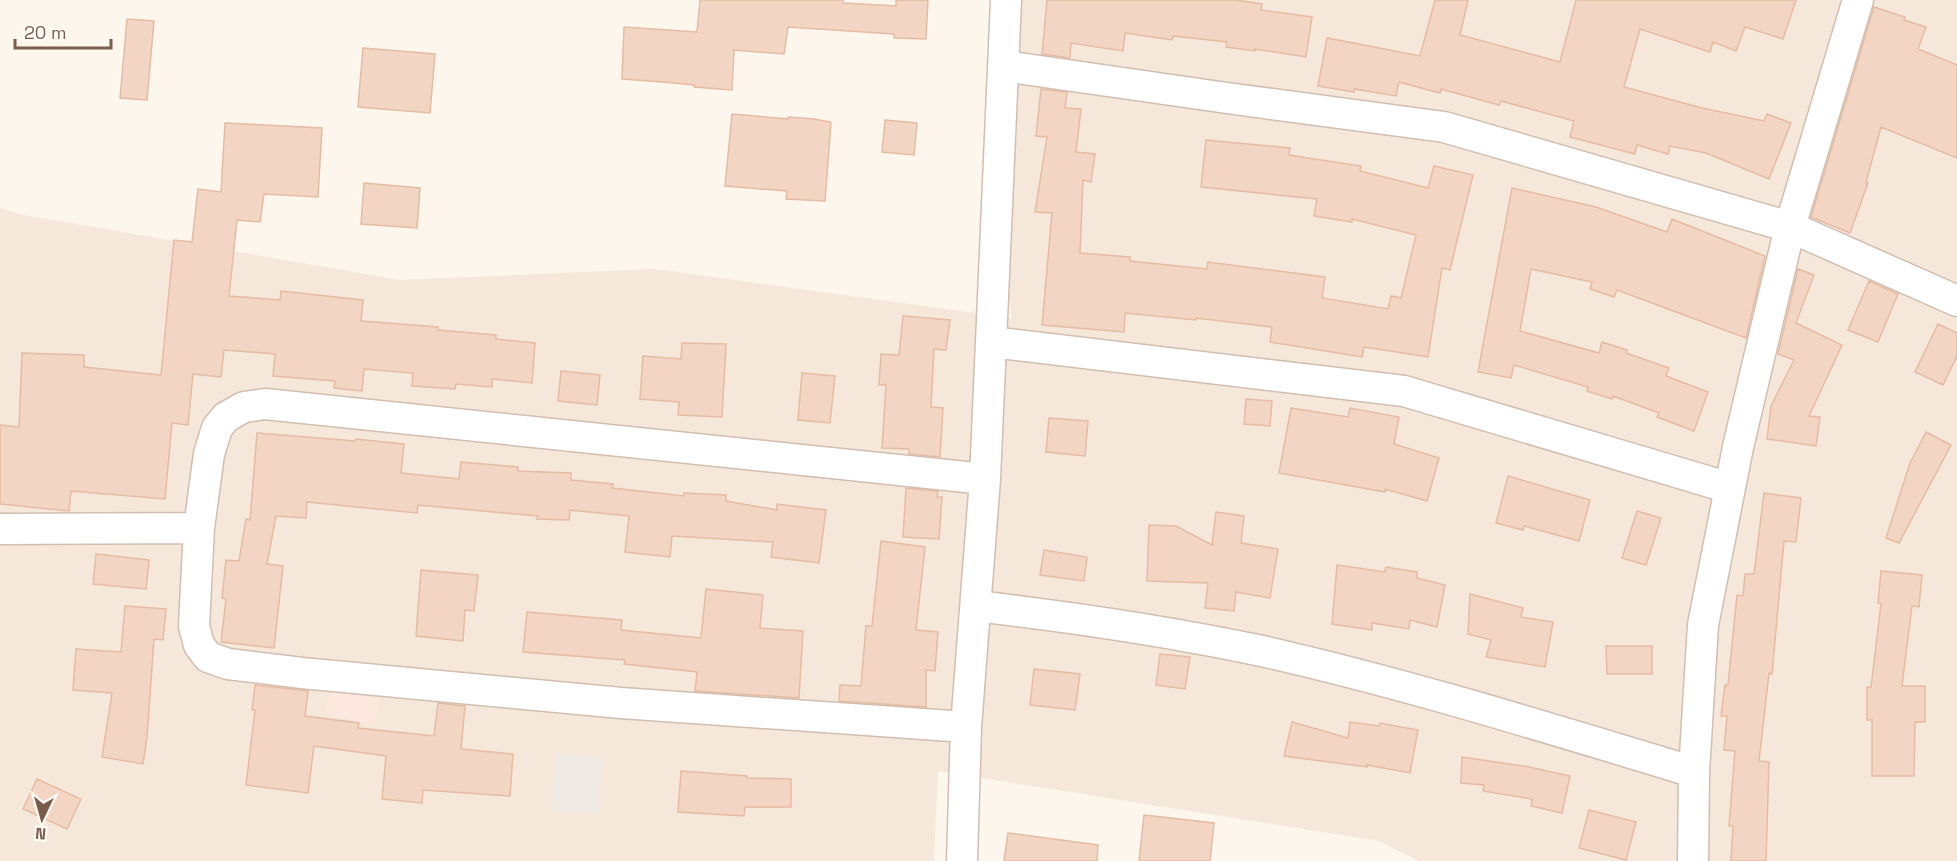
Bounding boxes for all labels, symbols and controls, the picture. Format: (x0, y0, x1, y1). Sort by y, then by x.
scale bar (15, 12, 111, 50)
text: 20 m (24, 21, 67, 44)
north arrow (12, 789, 72, 849)
text: N (34, 823, 47, 844)

